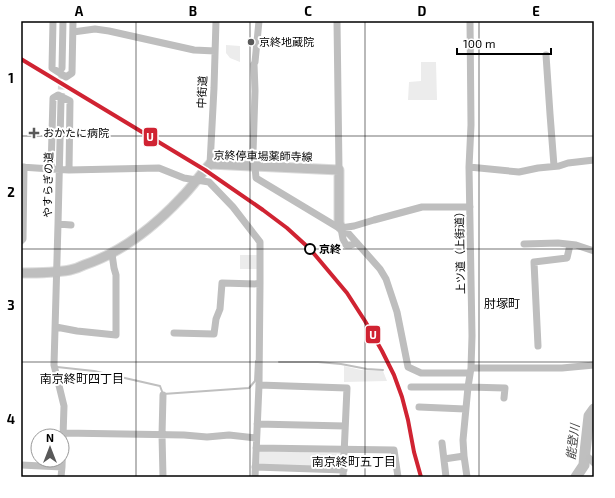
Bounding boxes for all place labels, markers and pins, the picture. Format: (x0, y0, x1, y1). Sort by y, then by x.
place label: 京終地蔵院 (259, 35, 314, 48)
marker: 京終地蔵院 (246, 37, 256, 47)
place label: おかたに病院 (43, 126, 109, 139)
marker: おかたに病院 (28, 127, 40, 139)
place label: 京終 (319, 242, 341, 255)
marker: 京終 (304, 243, 316, 255)

